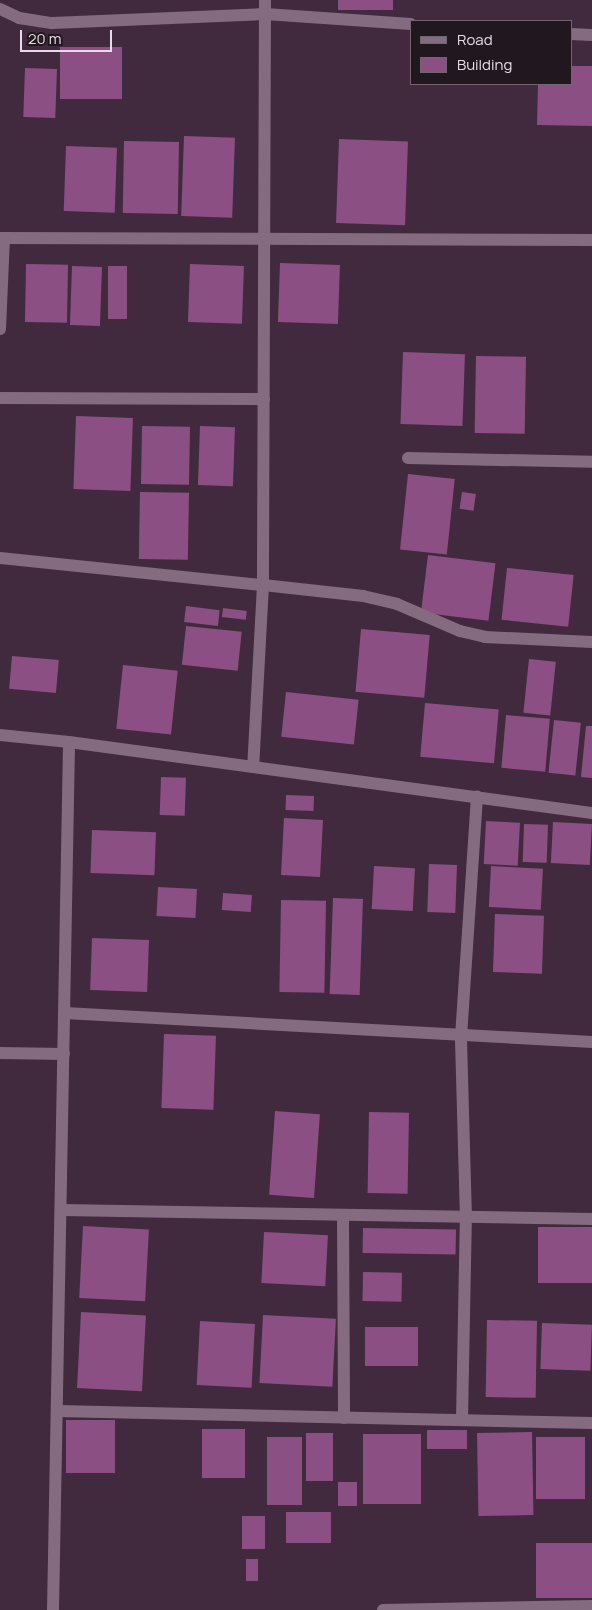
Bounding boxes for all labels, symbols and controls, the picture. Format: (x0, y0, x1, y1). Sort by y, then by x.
scale bar (22, 20, 115, 52)
legend (410, 20, 572, 85)
text: 20 m (28, 28, 61, 49)
text: Road (457, 29, 493, 50)
text: Building (457, 54, 512, 75)

